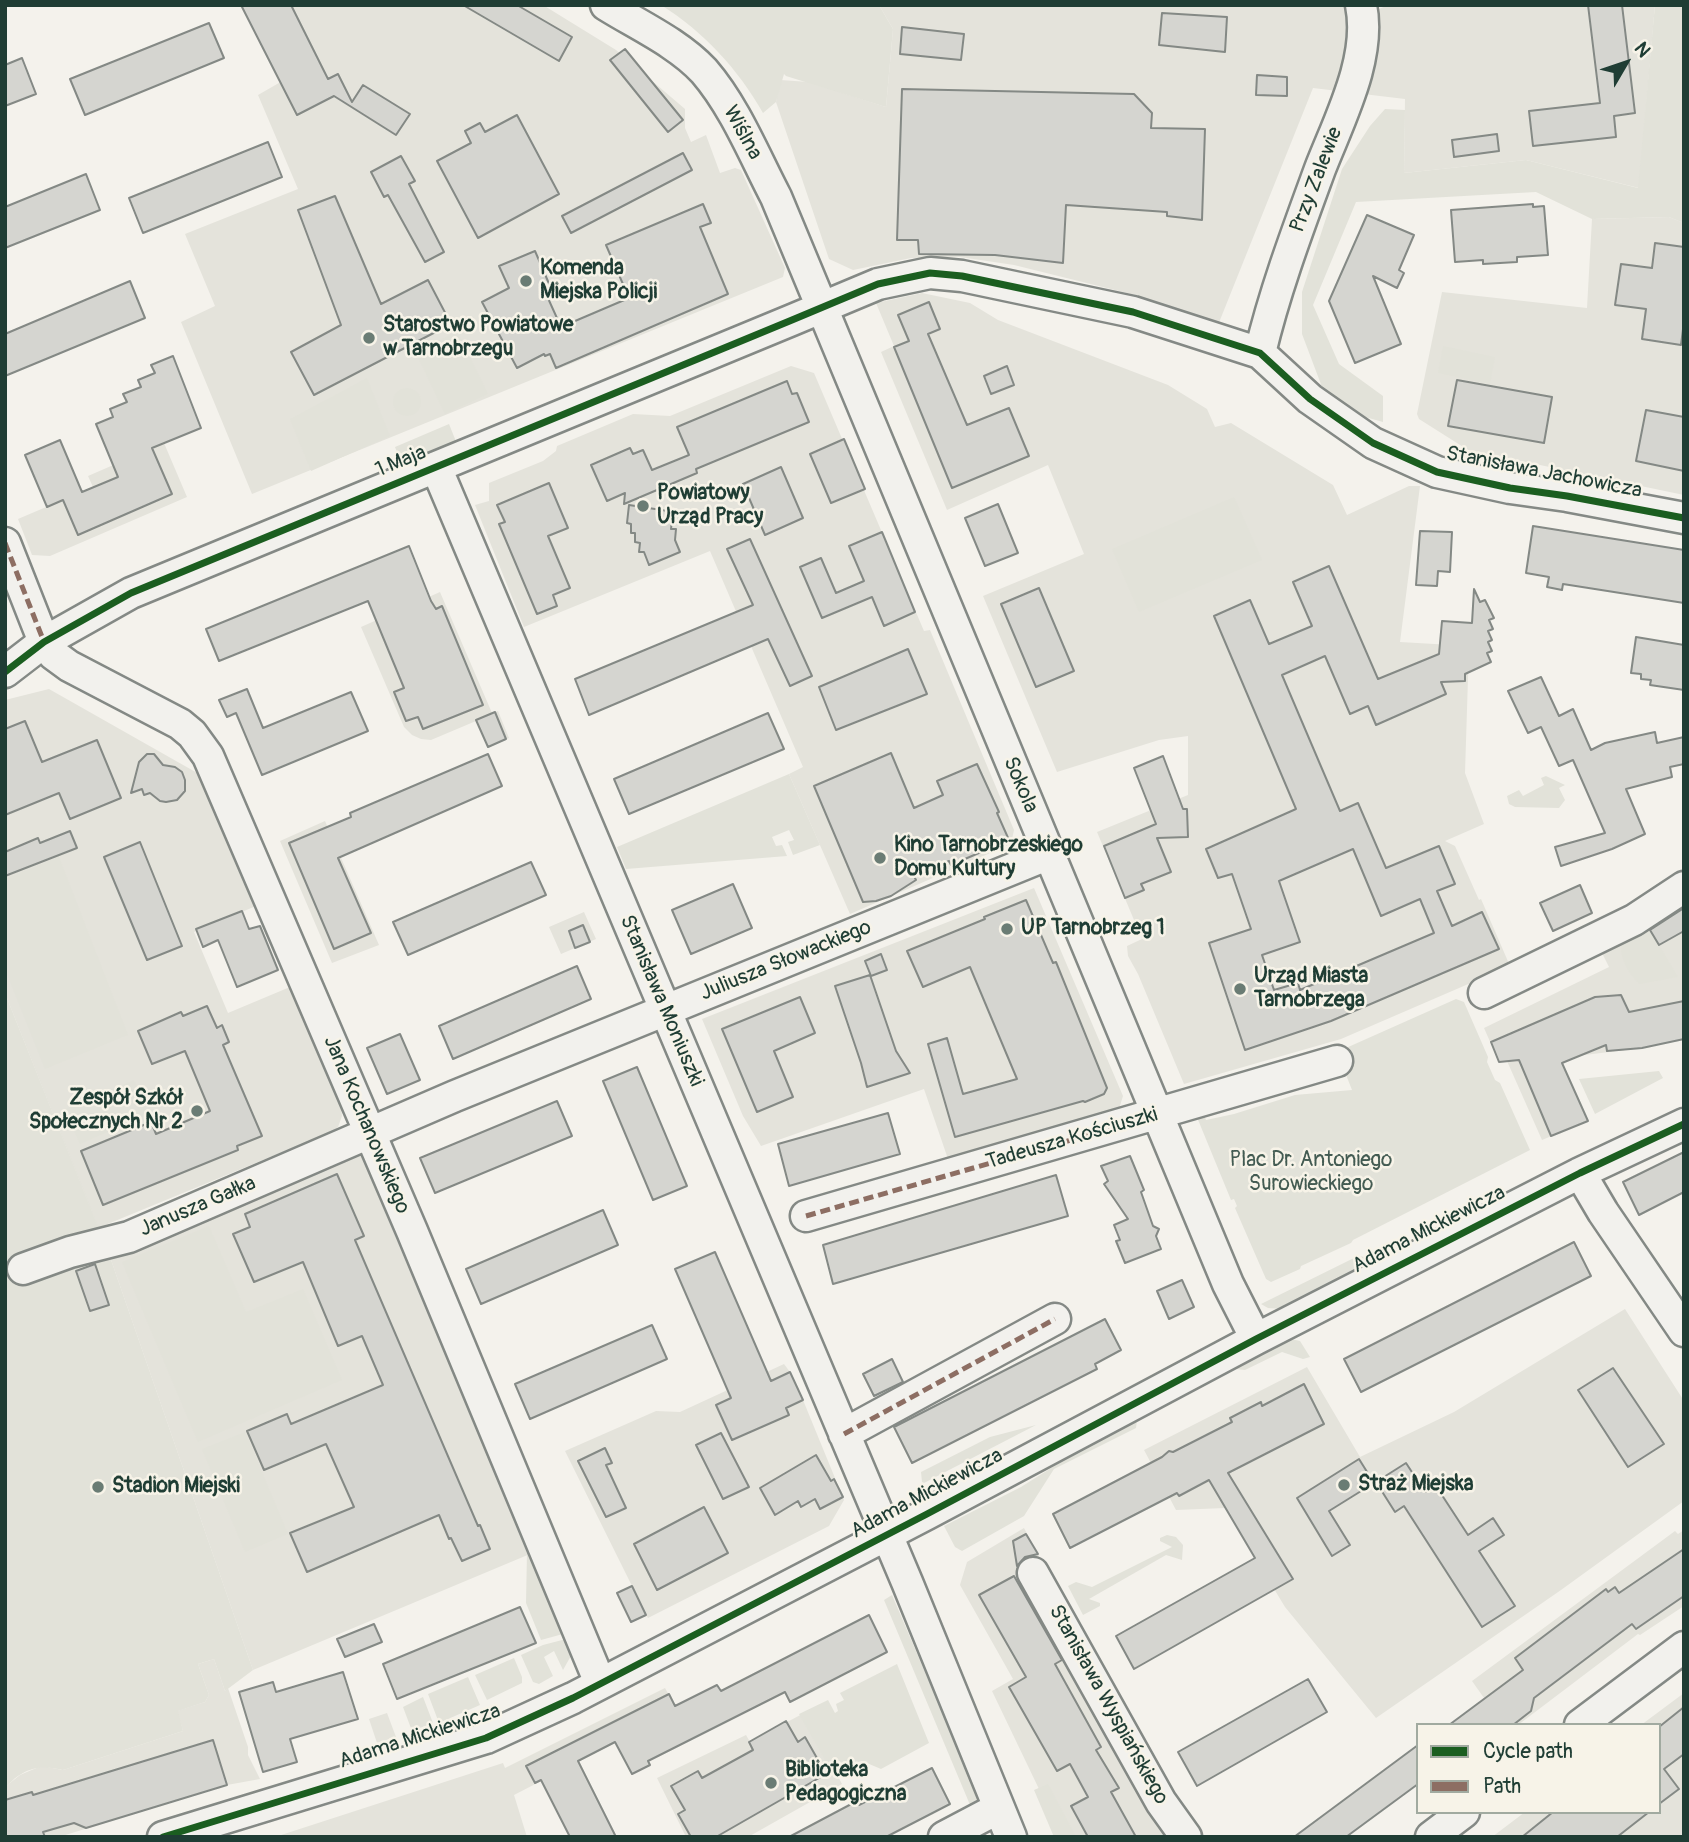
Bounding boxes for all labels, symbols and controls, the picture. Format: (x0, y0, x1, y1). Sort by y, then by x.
north arrow (1591, 28, 1661, 98)
text: N (1629, 37, 1656, 62)
street label: Wiślna (717, 102, 767, 164)
street label: Przy Zalewie (1285, 124, 1349, 236)
place label: Komenda Miejska Policji (540, 256, 657, 306)
marker: Komenda Miejska Policji (518, 273, 534, 289)
place label: Starostwo Powiatowe w Tarnobrzegu (383, 313, 573, 363)
marker: Starostwo Powiatowe w Tarnobrzegu (361, 330, 377, 346)
street label: 1 Maja (372, 441, 430, 483)
street label: Stanisława Jachowicza (1444, 442, 1644, 504)
place label: Powiatowy Urząd Pracy (657, 481, 763, 531)
marker: Powiatowy Urząd Pracy (635, 498, 651, 514)
street label: Sokola (997, 753, 1043, 817)
place label: Kino Tarnobrzeskiego Domu Kultury (894, 833, 1083, 883)
marker: Kino Tarnobrzeskiego Domu Kultury (872, 850, 888, 866)
street label: Stanisława Moniuszki (614, 912, 708, 1090)
street label: Juliusza Słowackiego (697, 915, 875, 1007)
place label: UP Tarnobrzeg 1 (1021, 916, 1165, 942)
marker: UP Tarnobrzeg 1 (999, 921, 1015, 937)
place label: Urząd Miasta Tarnobrzega (1254, 964, 1368, 1014)
marker: Urząd Miasta Tarnobrzega (1232, 981, 1248, 997)
street label: Jana Kochanowskiego (317, 1032, 415, 1218)
place label: Zespół Szkół Społecznych Nr 2 (29, 1086, 183, 1136)
street label: Tadeusza Kościuszki (983, 1102, 1161, 1176)
marker: Zespół Szkół Społecznych Nr 2 (189, 1103, 205, 1119)
park label: Plac Dr. Antoniego Surowieckiego (1230, 1148, 1392, 1198)
street label: Janusza Gałka (136, 1171, 260, 1243)
street label: Adama Mickiewicza (1348, 1181, 1510, 1279)
street label: Adama Mickiewicza (847, 1443, 1007, 1545)
place label: Straż Miejska (1358, 1472, 1473, 1498)
place label: Stadion Miejski (112, 1474, 240, 1500)
marker: Straż Miejska (1336, 1477, 1352, 1493)
marker: Stadion Miejski (90, 1479, 106, 1495)
street label: Stanisława Wyspiańskiego (1043, 1601, 1173, 1809)
street label: Adama Mickiewicza (336, 1699, 504, 1775)
legend (1416, 1723, 1661, 1814)
text: Cycle path (1483, 1738, 1573, 1765)
place label: Biblioteka Pedagogiczna (785, 1758, 906, 1808)
text: Path (1483, 1773, 1521, 1800)
marker: Biblioteka Pedagogiczna (763, 1775, 779, 1791)

